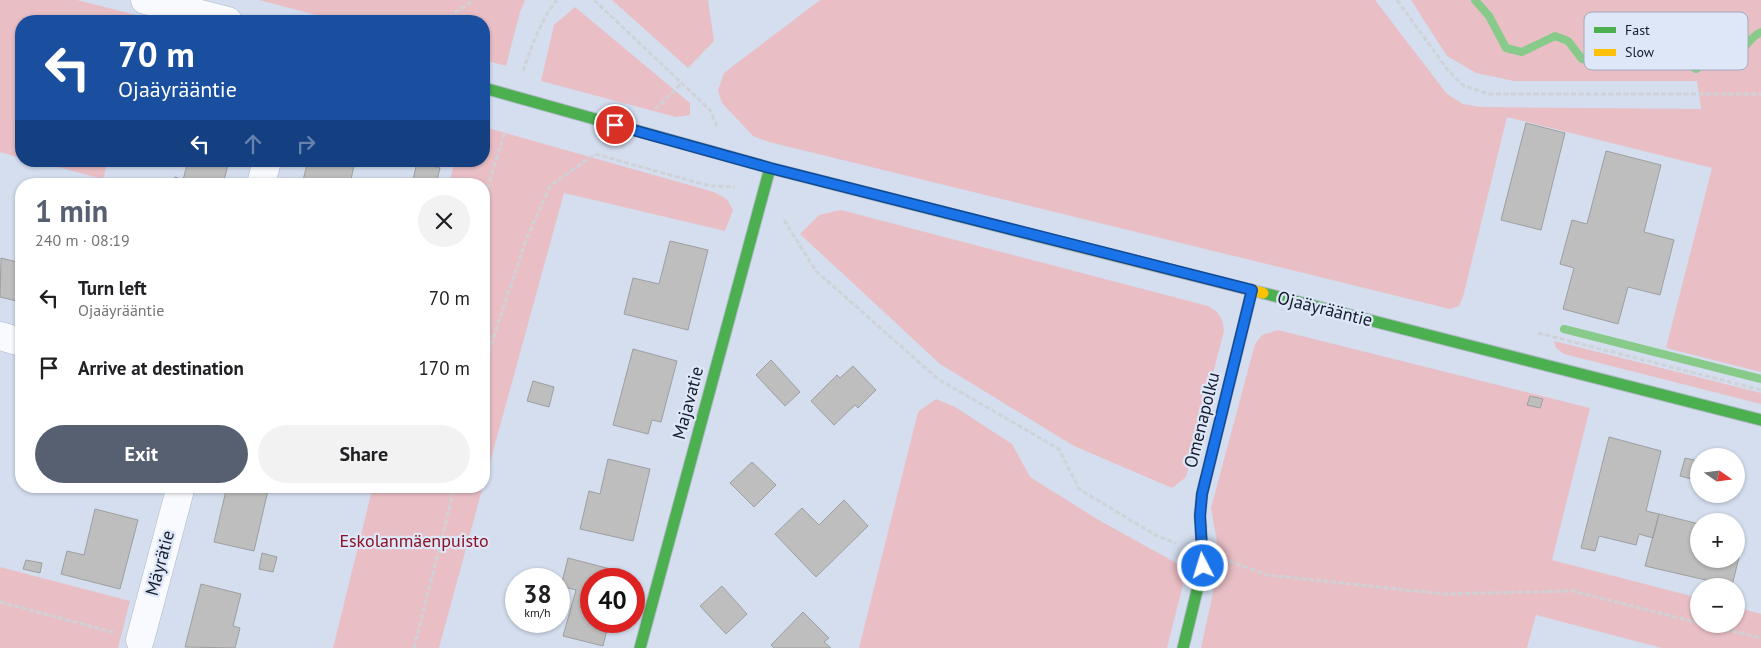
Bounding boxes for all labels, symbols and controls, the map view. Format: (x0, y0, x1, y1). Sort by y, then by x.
legend (1584, 12, 1748, 70)
text: Fast (1625, 21, 1650, 39)
text: 70 m (118, 31, 195, 77)
icon: left (35, 35, 100, 100)
text: Slow (1625, 43, 1655, 61)
text: Ojaäyrääntie (118, 75, 237, 103)
pin (594, 104, 636, 146)
icon: arrive (601, 111, 629, 139)
icon: left (186, 130, 214, 158)
icon: ahead (239, 130, 267, 158)
icon: right (292, 130, 320, 158)
text: 1 min (35, 191, 108, 230)
button: close (418, 195, 470, 247)
text: 240 m · 08:19 (35, 230, 130, 250)
text: Turn left (78, 276, 147, 300)
icon: left (35, 284, 63, 312)
text: 70 m (429, 286, 470, 310)
street label: Ojaäyrääntie (1275, 286, 1375, 331)
text: Ojaäyrääntie (78, 300, 164, 320)
icon: arrive (35, 354, 63, 382)
text: Arrive at destination (78, 356, 244, 380)
text: 170 m (418, 356, 470, 380)
street label: Majavatie (667, 364, 708, 442)
street label: Omenapolku (1179, 370, 1225, 470)
button: Exit (35, 425, 248, 483)
button: Share (258, 425, 470, 483)
north arrow (1690, 448, 1745, 502)
map controls (1690, 448, 1745, 633)
button: + (1690, 513, 1745, 568)
street label: Mäyrätie (140, 528, 179, 598)
park label: Eskolanmäenpuisto (339, 529, 489, 552)
position arrow (1176, 539, 1228, 591)
speed limit sign: 40 (580, 568, 645, 633)
text: 38 (523, 578, 552, 610)
button: − (1690, 578, 1745, 633)
text: km/h (524, 605, 551, 620)

